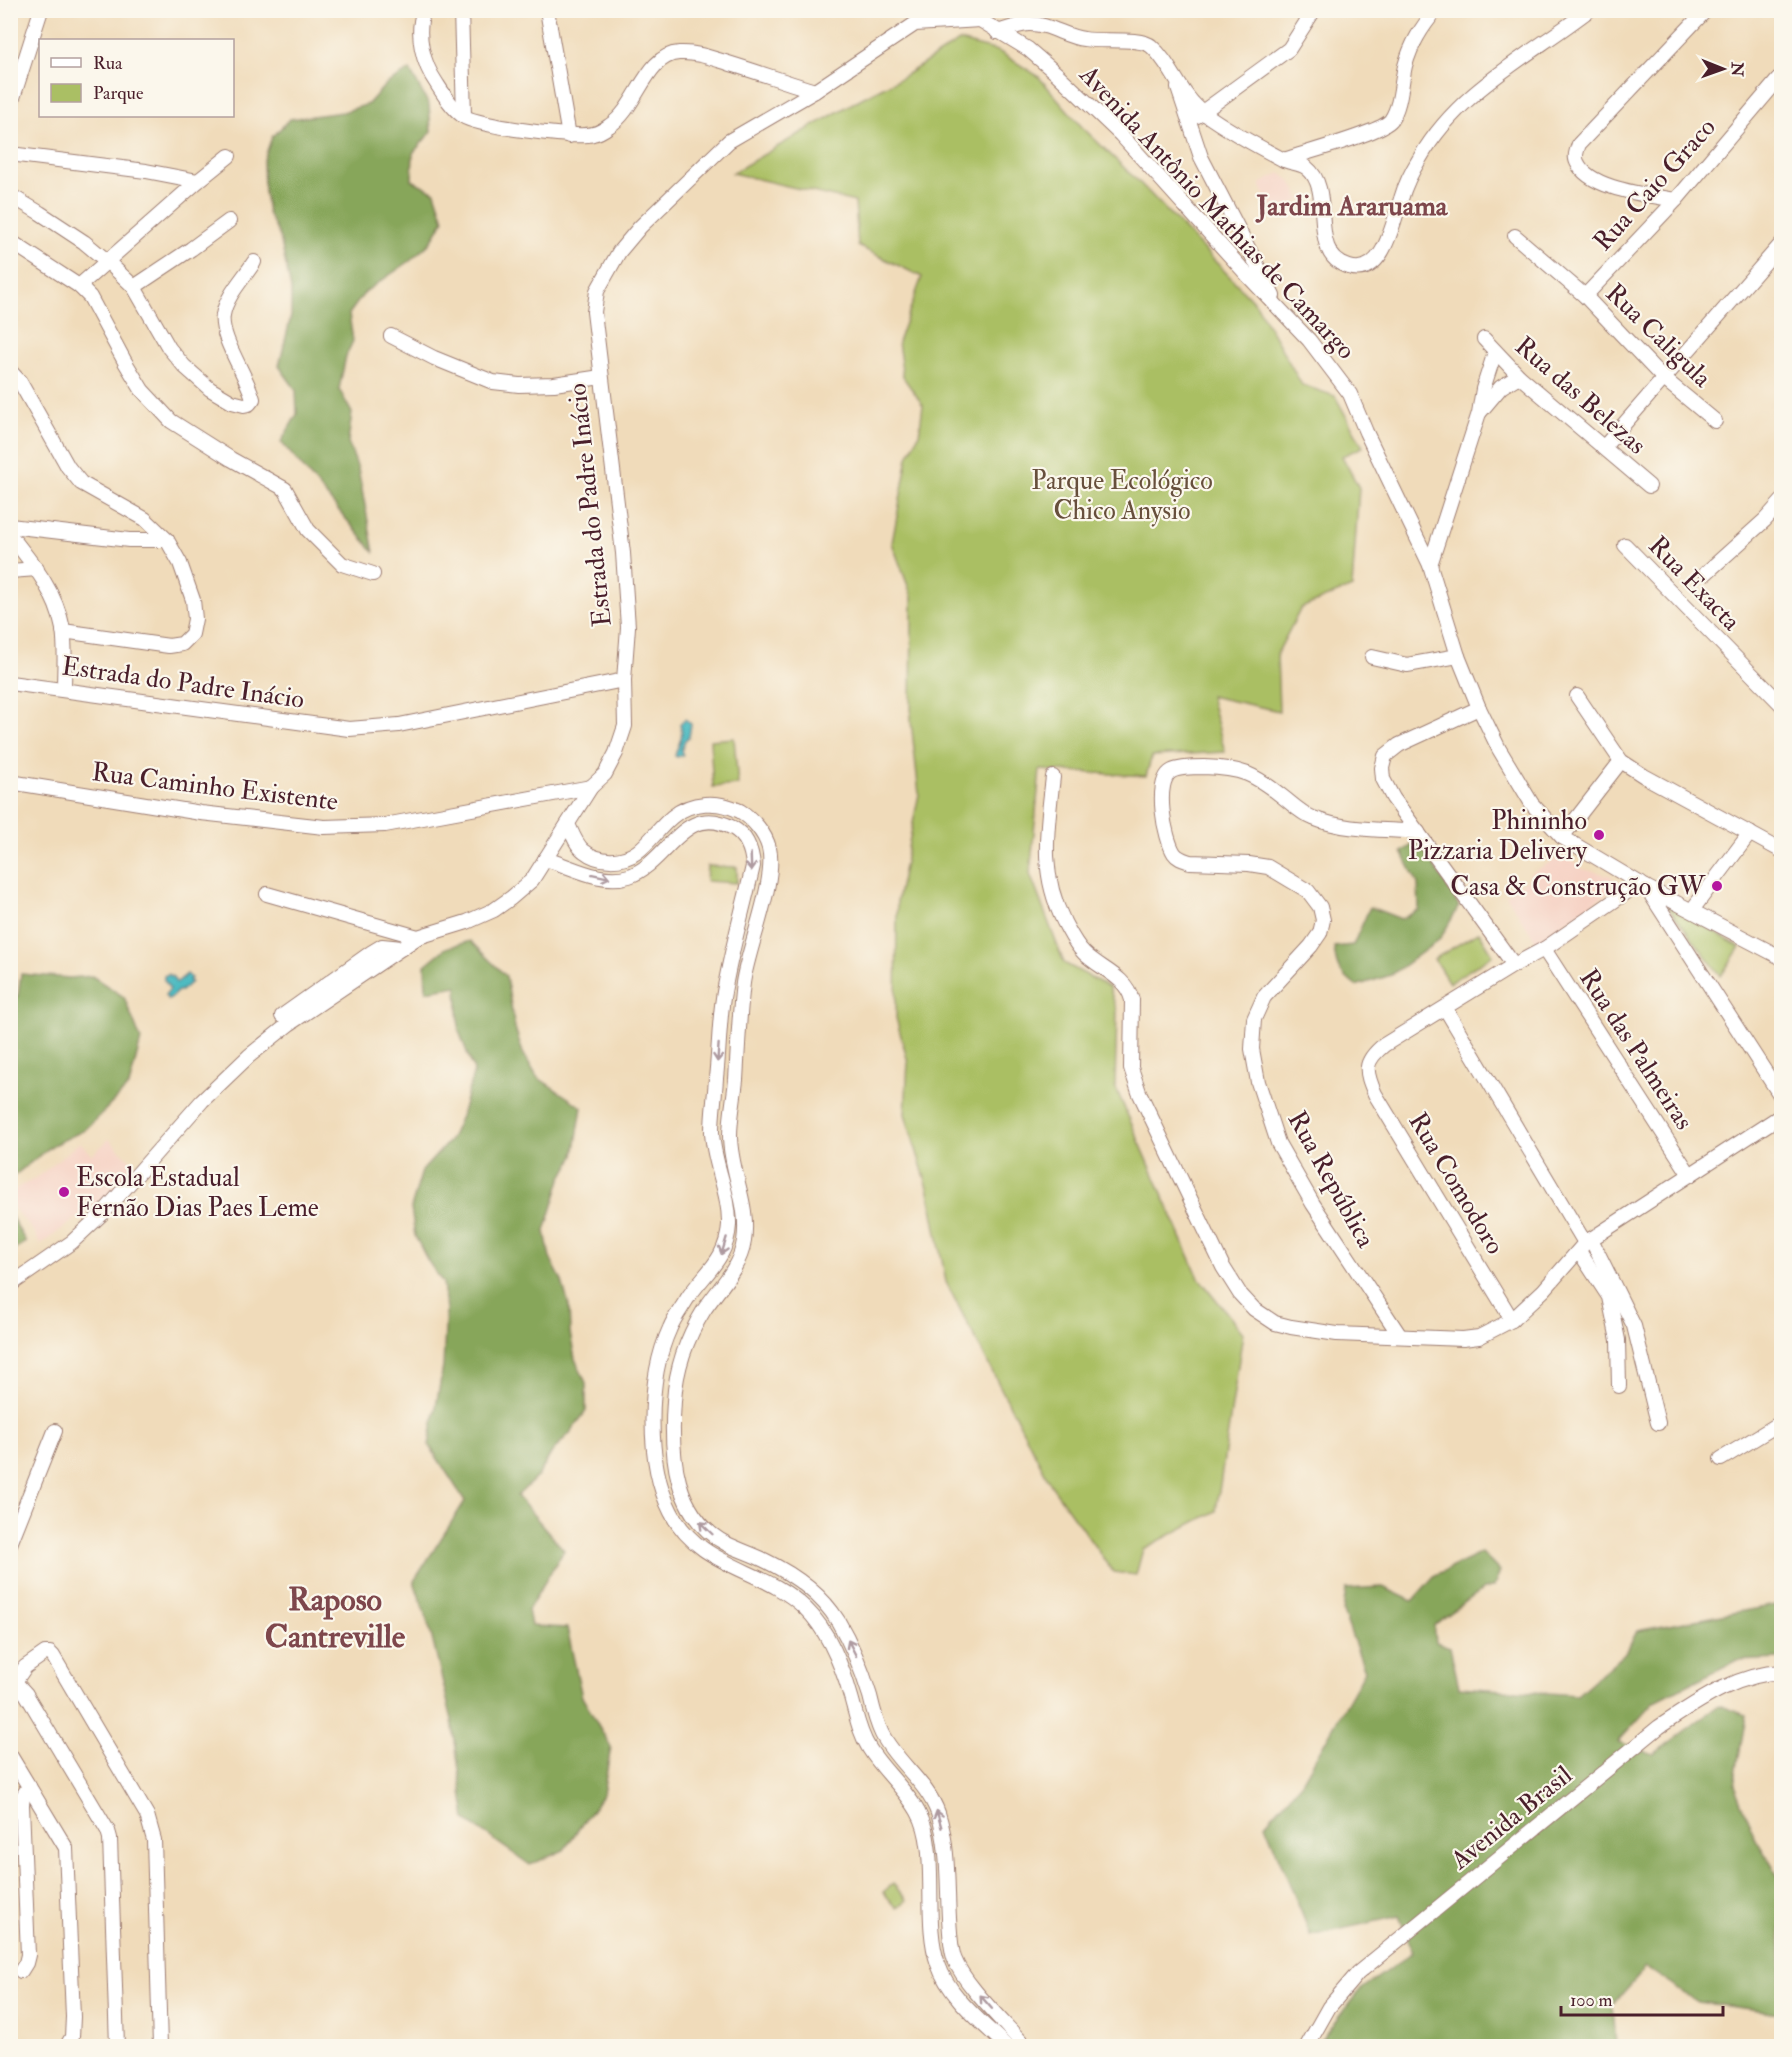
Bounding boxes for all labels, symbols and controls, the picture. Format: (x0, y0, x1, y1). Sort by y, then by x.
legend (39, 39, 234, 117)
north arrow (1693, 39, 1753, 99)
text: Rua (93, 52, 123, 75)
street label: Avenida Antônio Mathias de Camargo (1072, 58, 1362, 366)
text: N (1727, 61, 1747, 77)
text: Parque (93, 82, 144, 105)
street label: Rua Caio Graco (1587, 112, 1723, 258)
district label: Jardim Araruama (1255, 189, 1449, 224)
street label: Rua Caligula (1599, 277, 1718, 394)
street label: Rua das Belezas (1508, 330, 1653, 461)
street label: Estrada do Padre Inácio (561, 382, 619, 628)
park label: Parque Ecológico Chico Anysio (1031, 465, 1213, 527)
street label: Rua Exacta (1642, 530, 1747, 638)
street label: Estrada do Padre Inácio (60, 650, 306, 716)
street label: Rua Caminho Existente (90, 756, 340, 818)
place label: Phininho Pizzaria Delivery (1408, 805, 1588, 867)
marker: Phininho Pizzaria Delivery (1592, 828, 1606, 842)
one-way arrow (746, 851, 757, 871)
one-way arrow (591, 871, 610, 883)
place label: Casa & Construção GW (1450, 871, 1707, 903)
marker: Casa & Construção GW (1710, 879, 1724, 893)
street label: Rua das Palmeiras (1572, 963, 1700, 1136)
one-way arrow (713, 1043, 724, 1063)
street label: Rua República (1280, 1106, 1382, 1254)
street label: Rua Comodoro (1401, 1107, 1511, 1260)
place label: Escola Estadual Fernão Dias Paes Leme (76, 1162, 319, 1224)
marker: Escola Estadual Fernão Dias Paes Leme (57, 1185, 71, 1199)
one-way arrow (718, 1236, 729, 1255)
one-way arrow (699, 1520, 714, 1535)
district label: Raposo Cantreville (265, 1580, 406, 1657)
one-way arrow (846, 1640, 857, 1658)
street label: Avenida Brasil (1444, 1759, 1579, 1877)
one-way arrow (933, 1810, 945, 1829)
scale bar (1561, 1979, 1723, 2017)
text: 100 m (1570, 1989, 1613, 2012)
one-way arrow (979, 1995, 993, 2010)

